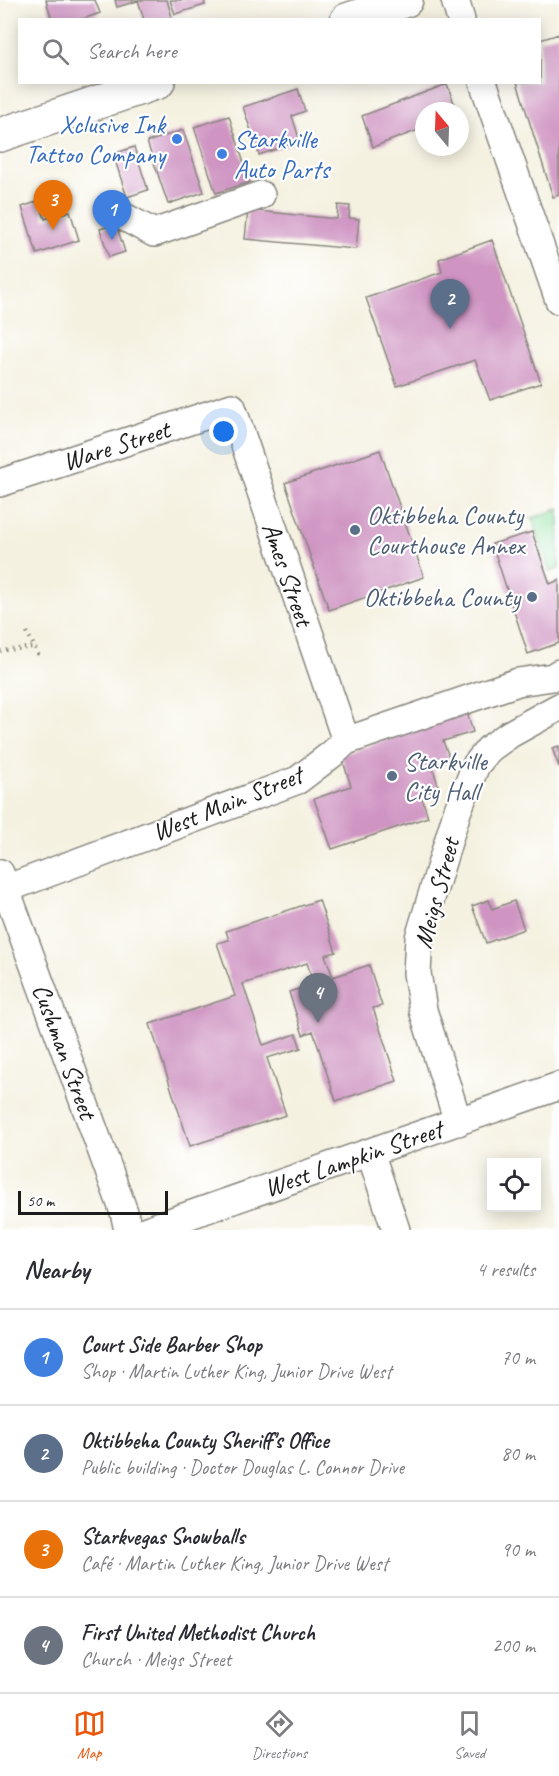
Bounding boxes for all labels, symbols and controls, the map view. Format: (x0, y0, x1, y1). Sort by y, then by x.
search box (18, 18, 541, 84)
icon: search (39, 35, 72, 68)
text: Search here (87, 37, 177, 65)
north arrow (415, 102, 469, 156)
place label: Xclusive Ink Tattoo Company (25, 108, 167, 171)
place label: Starkville Auto Parts (234, 123, 331, 186)
marker: Xclusive Ink Tattoo Company (170, 132, 184, 146)
marker: Starkville Auto Parts (215, 147, 229, 161)
pin: 3 (34, 180, 72, 230)
pin: 1 (92, 190, 132, 240)
pin: 2 (430, 280, 470, 329)
street label: Ware Street (59, 412, 176, 478)
your location (209, 417, 238, 446)
place label: Oktibbeha County Courthouse Annex (367, 499, 526, 562)
street label: Ames Street (254, 518, 321, 633)
marker: Oktibbeha County Courthouse Annex (348, 523, 362, 537)
place label: Oktibbeha County (364, 581, 522, 614)
marker: Oktibbeha County (525, 590, 539, 604)
place label: Starkville City Hall (404, 745, 488, 808)
street label: West Main Street (147, 757, 310, 849)
marker: Starkville City Hall (385, 769, 399, 783)
street label: Meigs Street (406, 832, 468, 952)
pin: 4 (298, 974, 338, 1023)
street label: Cushman Street (25, 979, 105, 1125)
street label: West Lampkin Street (260, 1111, 450, 1204)
map controls (487, 1158, 541, 1212)
button: locate (487, 1158, 541, 1212)
scale bar (18, 1188, 168, 1216)
text: 50 m (27, 1191, 54, 1211)
text: Nearby (24, 1253, 89, 1286)
text: 4 results (476, 1257, 535, 1282)
text: Court Side Barber Shop (81, 1331, 262, 1359)
text: 1 (39, 1345, 48, 1370)
text: 70 m (501, 1345, 535, 1370)
text: Shop · Martin Luther King, Junior Drive West (81, 1359, 392, 1384)
text: Oktibbeha County Sheriff's Office (81, 1427, 329, 1455)
text: 2 (39, 1441, 48, 1466)
text: 80 m (501, 1441, 535, 1466)
text: Public building · Doctor Douglas L. Connor Drive (81, 1455, 404, 1480)
text: Starkvegas Snowballs (81, 1523, 245, 1551)
text: 3 (39, 1537, 48, 1562)
text: 90 m (501, 1537, 535, 1562)
text: Café · Martin Luther King, Junior Drive West (81, 1551, 388, 1576)
text: First United Methodist Church (81, 1619, 315, 1647)
text: 4 (39, 1633, 48, 1658)
text: 200 m (492, 1633, 535, 1658)
text: Church · Meigs Street (81, 1647, 231, 1672)
tab: Map (73, 1707, 106, 1763)
tab: Directions (252, 1707, 307, 1763)
tab: Saved (453, 1707, 486, 1763)

